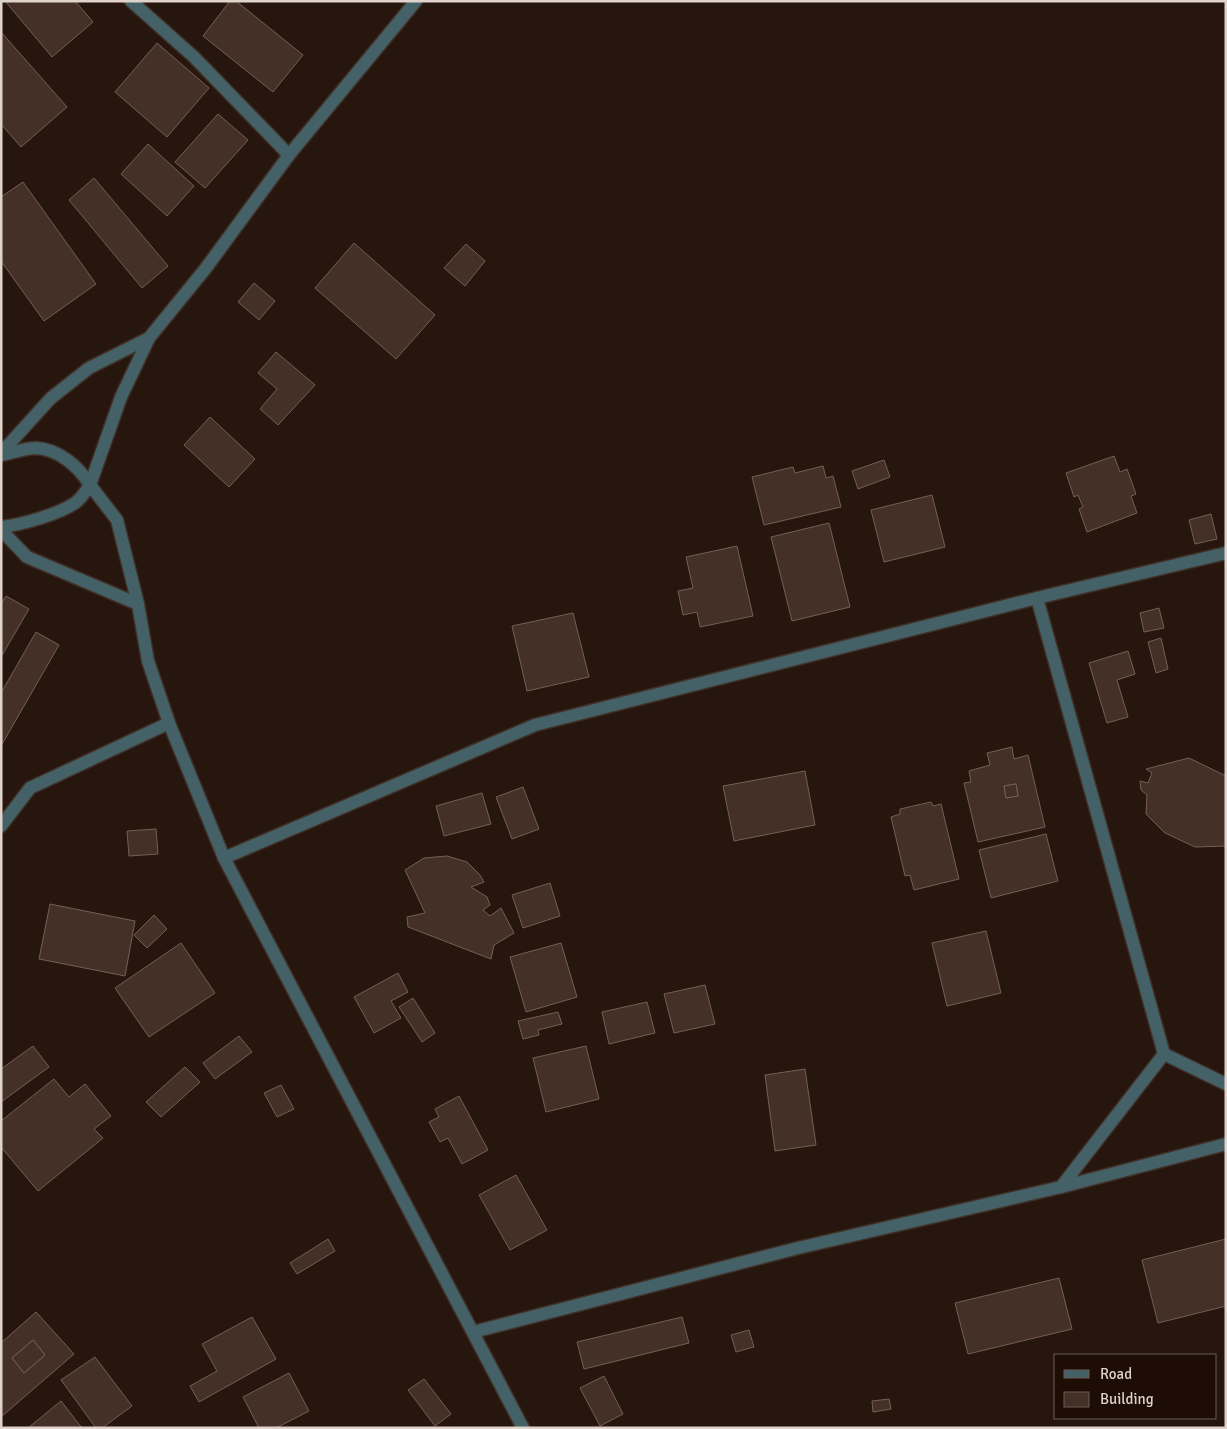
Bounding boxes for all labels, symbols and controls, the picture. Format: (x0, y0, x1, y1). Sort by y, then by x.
legend (1054, 1354, 1217, 1419)
text: Road (1100, 1365, 1132, 1383)
text: Building (1100, 1390, 1154, 1408)

